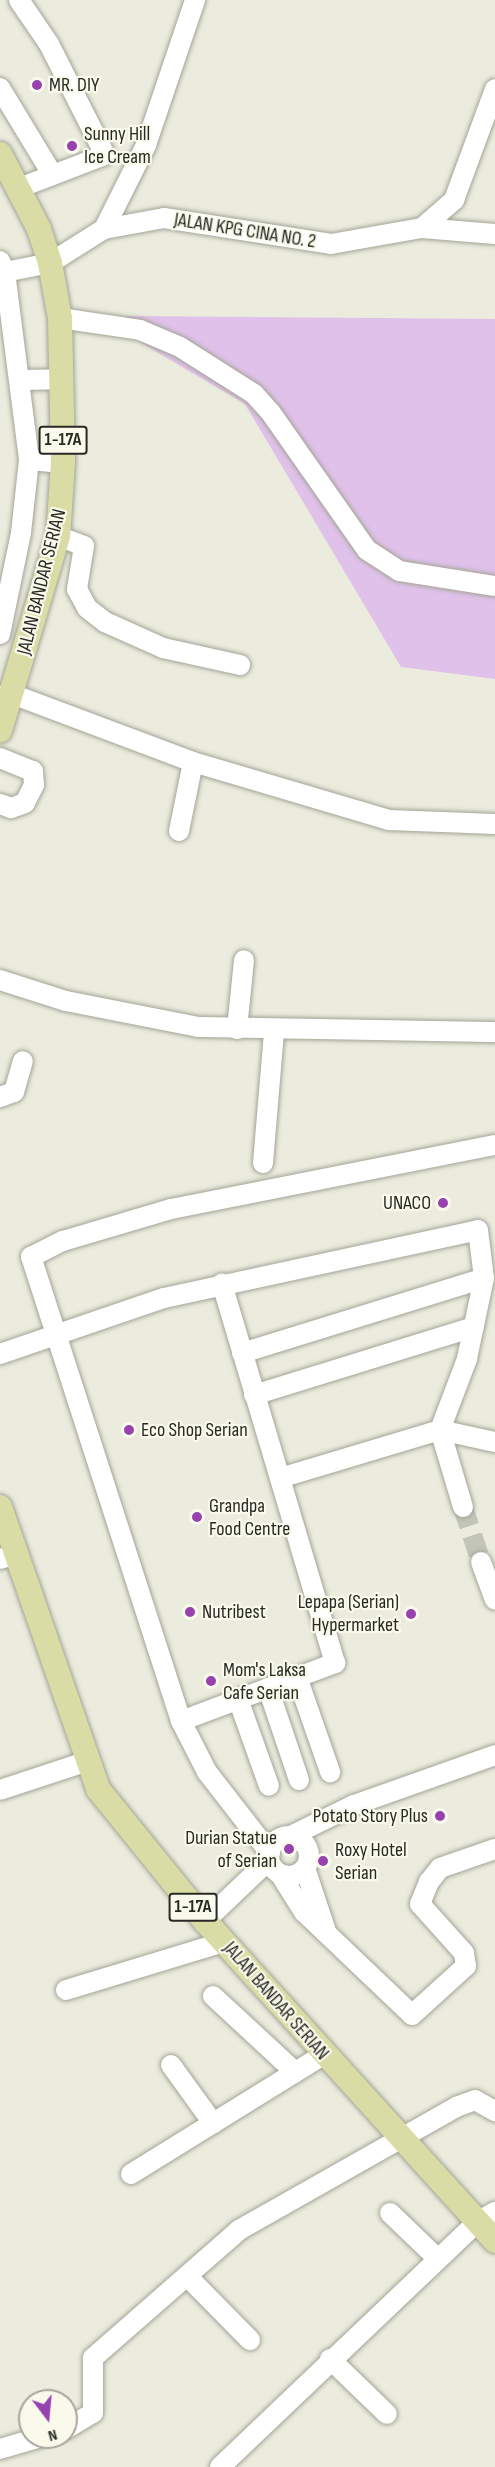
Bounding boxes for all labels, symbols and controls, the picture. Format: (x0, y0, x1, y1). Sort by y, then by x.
place label: MR. DIY (49, 73, 99, 97)
marker: MR. DIY (30, 78, 44, 92)
place label: Sunny Hill Ice Cream (84, 122, 151, 169)
marker: Sunny Hill Ice Cream (65, 139, 79, 153)
street label: JALAN KPG CINA NO. 2 (172, 208, 318, 254)
road number: 1-17A (38, 425, 88, 455)
street label: JALAN BANDAR SERIAN (12, 507, 72, 657)
place label: UNACO (383, 1191, 431, 1215)
marker: UNACO (436, 1196, 450, 1210)
place label: Eco Shop Serian (141, 1418, 248, 1442)
marker: Eco Shop Serian (122, 1423, 136, 1437)
place label: Grandpa Food Centre (209, 1494, 290, 1541)
marker: Grandpa Food Centre (190, 1510, 204, 1524)
place label: Lepapa (Serian) Hypermarket (298, 1590, 399, 1637)
place label: Nutribest (202, 1600, 266, 1624)
marker: Nutribest (183, 1605, 197, 1619)
marker: Lepapa (Serian) Hypermarket (404, 1607, 418, 1621)
place label: Mom's Laksa Cafe Serian (223, 1658, 306, 1705)
marker: Mom's Laksa Cafe Serian (204, 1674, 218, 1688)
place label: Potato Story Plus (313, 1804, 428, 1828)
marker: Potato Story Plus (433, 1809, 447, 1823)
place label: Durian Statue of Serian (185, 1826, 277, 1873)
place label: Roxy Hotel Serian (335, 1838, 407, 1885)
marker: Durian Statue of Serian (282, 1842, 296, 1856)
marker: Roxy Hotel Serian (316, 1854, 330, 1868)
road number: 1-17A (168, 1892, 218, 1922)
street label: JALAN BANDAR SERIAN (218, 1937, 334, 2065)
north arrow (18, 2389, 78, 2449)
text: N (46, 2425, 59, 2445)

